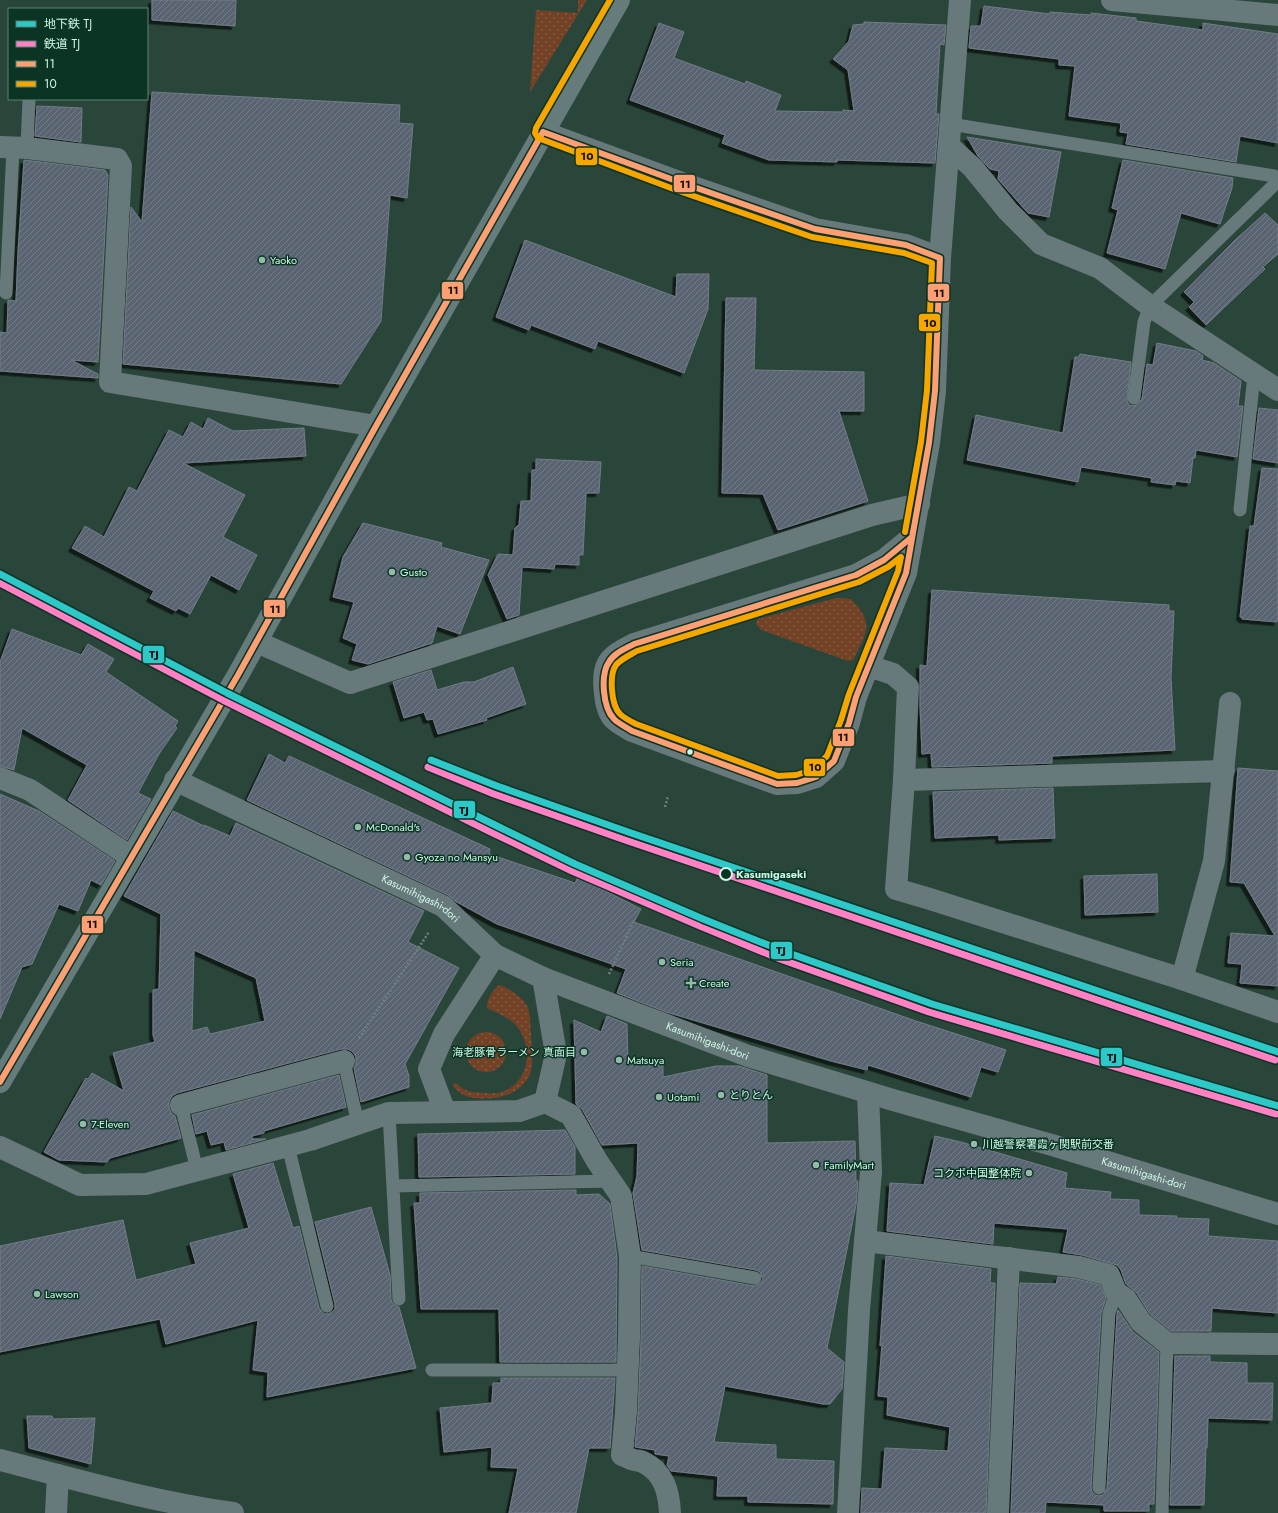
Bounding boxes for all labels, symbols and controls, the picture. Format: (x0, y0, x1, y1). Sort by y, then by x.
legend (8, 8, 148, 100)
text: 地下鉄 TJ (44, 15, 92, 33)
text: 鉄道 TJ (44, 35, 80, 53)
text: 11 (44, 55, 55, 73)
text: 10 (44, 75, 57, 93)
line badge: 10 (575, 147, 598, 166)
text: 10 (581, 148, 593, 164)
line badge: 11 (673, 174, 696, 193)
text: 11 (679, 176, 691, 192)
place label: Yaoko (270, 252, 297, 268)
marker: Yaoko (257, 255, 267, 265)
line badge: 11 (441, 281, 464, 300)
text: 11 (447, 282, 459, 298)
line badge: 11 (927, 283, 950, 302)
text: 11 (933, 285, 945, 301)
line badge: 10 (918, 313, 941, 332)
text: 10 (924, 315, 936, 331)
place label: Gusto (400, 564, 427, 580)
marker: Gusto (387, 567, 397, 577)
line badge: 11 (263, 599, 286, 618)
text: 11 (269, 601, 281, 617)
line badge: TJ (142, 645, 165, 664)
text: TJ (149, 646, 159, 662)
line badge: 11 (832, 728, 855, 747)
text: 11 (837, 729, 849, 745)
unlabelled marker (685, 747, 695, 757)
line badge: 10 (803, 758, 826, 777)
text: 10 (809, 759, 821, 775)
line badge: TJ (453, 800, 476, 819)
text: TJ (459, 802, 469, 818)
place label: McDonald's (366, 819, 421, 835)
marker: McDonald's (353, 822, 363, 832)
place label: Gyoza no Mansyu (415, 849, 498, 865)
marker: Gyoza no Mansyu (402, 852, 412, 862)
place label: Kasumigaseki (736, 866, 806, 882)
marker: Kasumigaseki (719, 867, 733, 881)
street label: Kasumihigashi-dori (379, 870, 464, 926)
line badge: 11 (81, 915, 104, 934)
text: 11 (86, 916, 98, 932)
line badge: TJ (770, 941, 793, 960)
text: TJ (776, 942, 786, 958)
place label: Seria (670, 954, 694, 970)
marker: Seria (657, 957, 667, 967)
place label: Create (699, 975, 730, 991)
marker: Create (686, 978, 696, 988)
street label: Kasumihigashi-dori (664, 1018, 752, 1064)
place label: 海老豚骨ラーメン 真面目 (452, 1044, 576, 1060)
marker: 海老豚骨ラーメン 真面目 (579, 1047, 589, 1057)
line badge: TJ (1100, 1047, 1123, 1067)
text: TJ (1107, 1049, 1117, 1065)
place label: Matsuya (627, 1052, 664, 1068)
marker: Matsuya (614, 1055, 624, 1065)
place label: とりとん (729, 1087, 773, 1103)
place label: Uotami (667, 1089, 699, 1105)
marker: とりとん (716, 1090, 726, 1100)
marker: Uotami (654, 1092, 664, 1102)
place label: 7-Eleven (91, 1116, 129, 1132)
marker: 7-Eleven (78, 1119, 88, 1129)
place label: 川越警察署霞ヶ関駅前交番 (982, 1136, 1114, 1152)
marker: 川越警察署霞ヶ関駅前交番 (969, 1139, 979, 1149)
street label: Kasumihigashi-dori (1100, 1153, 1188, 1194)
place label: FamilyMart (824, 1157, 874, 1173)
marker: FamilyMart (811, 1160, 821, 1170)
place label: コクボ中国整体院 (933, 1165, 1021, 1181)
marker: コクボ中国整体院 (1024, 1168, 1034, 1178)
place label: Lawson (45, 1286, 79, 1302)
marker: Lawson (32, 1289, 42, 1299)

